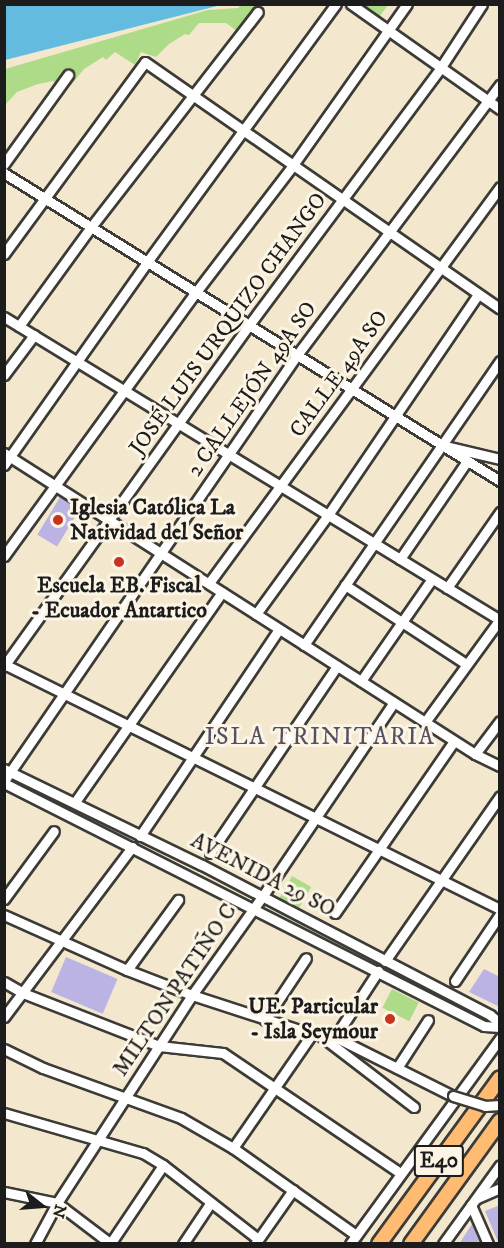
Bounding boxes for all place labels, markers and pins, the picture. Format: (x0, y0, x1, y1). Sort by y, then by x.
place label: Iglesia Católica La Natividad del Señor (70, 494, 243, 546)
marker: Iglesia Católica La Natividad del Señor (51, 513, 65, 527)
marker: Escuela EB. Fiscal - Ecuador Antartico (112, 555, 126, 569)
place label: Escuela EB. Fiscal - Ecuador Antartico (31, 572, 207, 624)
place label: UE. Particular - Isla Seymour (248, 993, 378, 1044)
marker: UE. Particular - Isla Seymour (383, 1012, 397, 1026)

